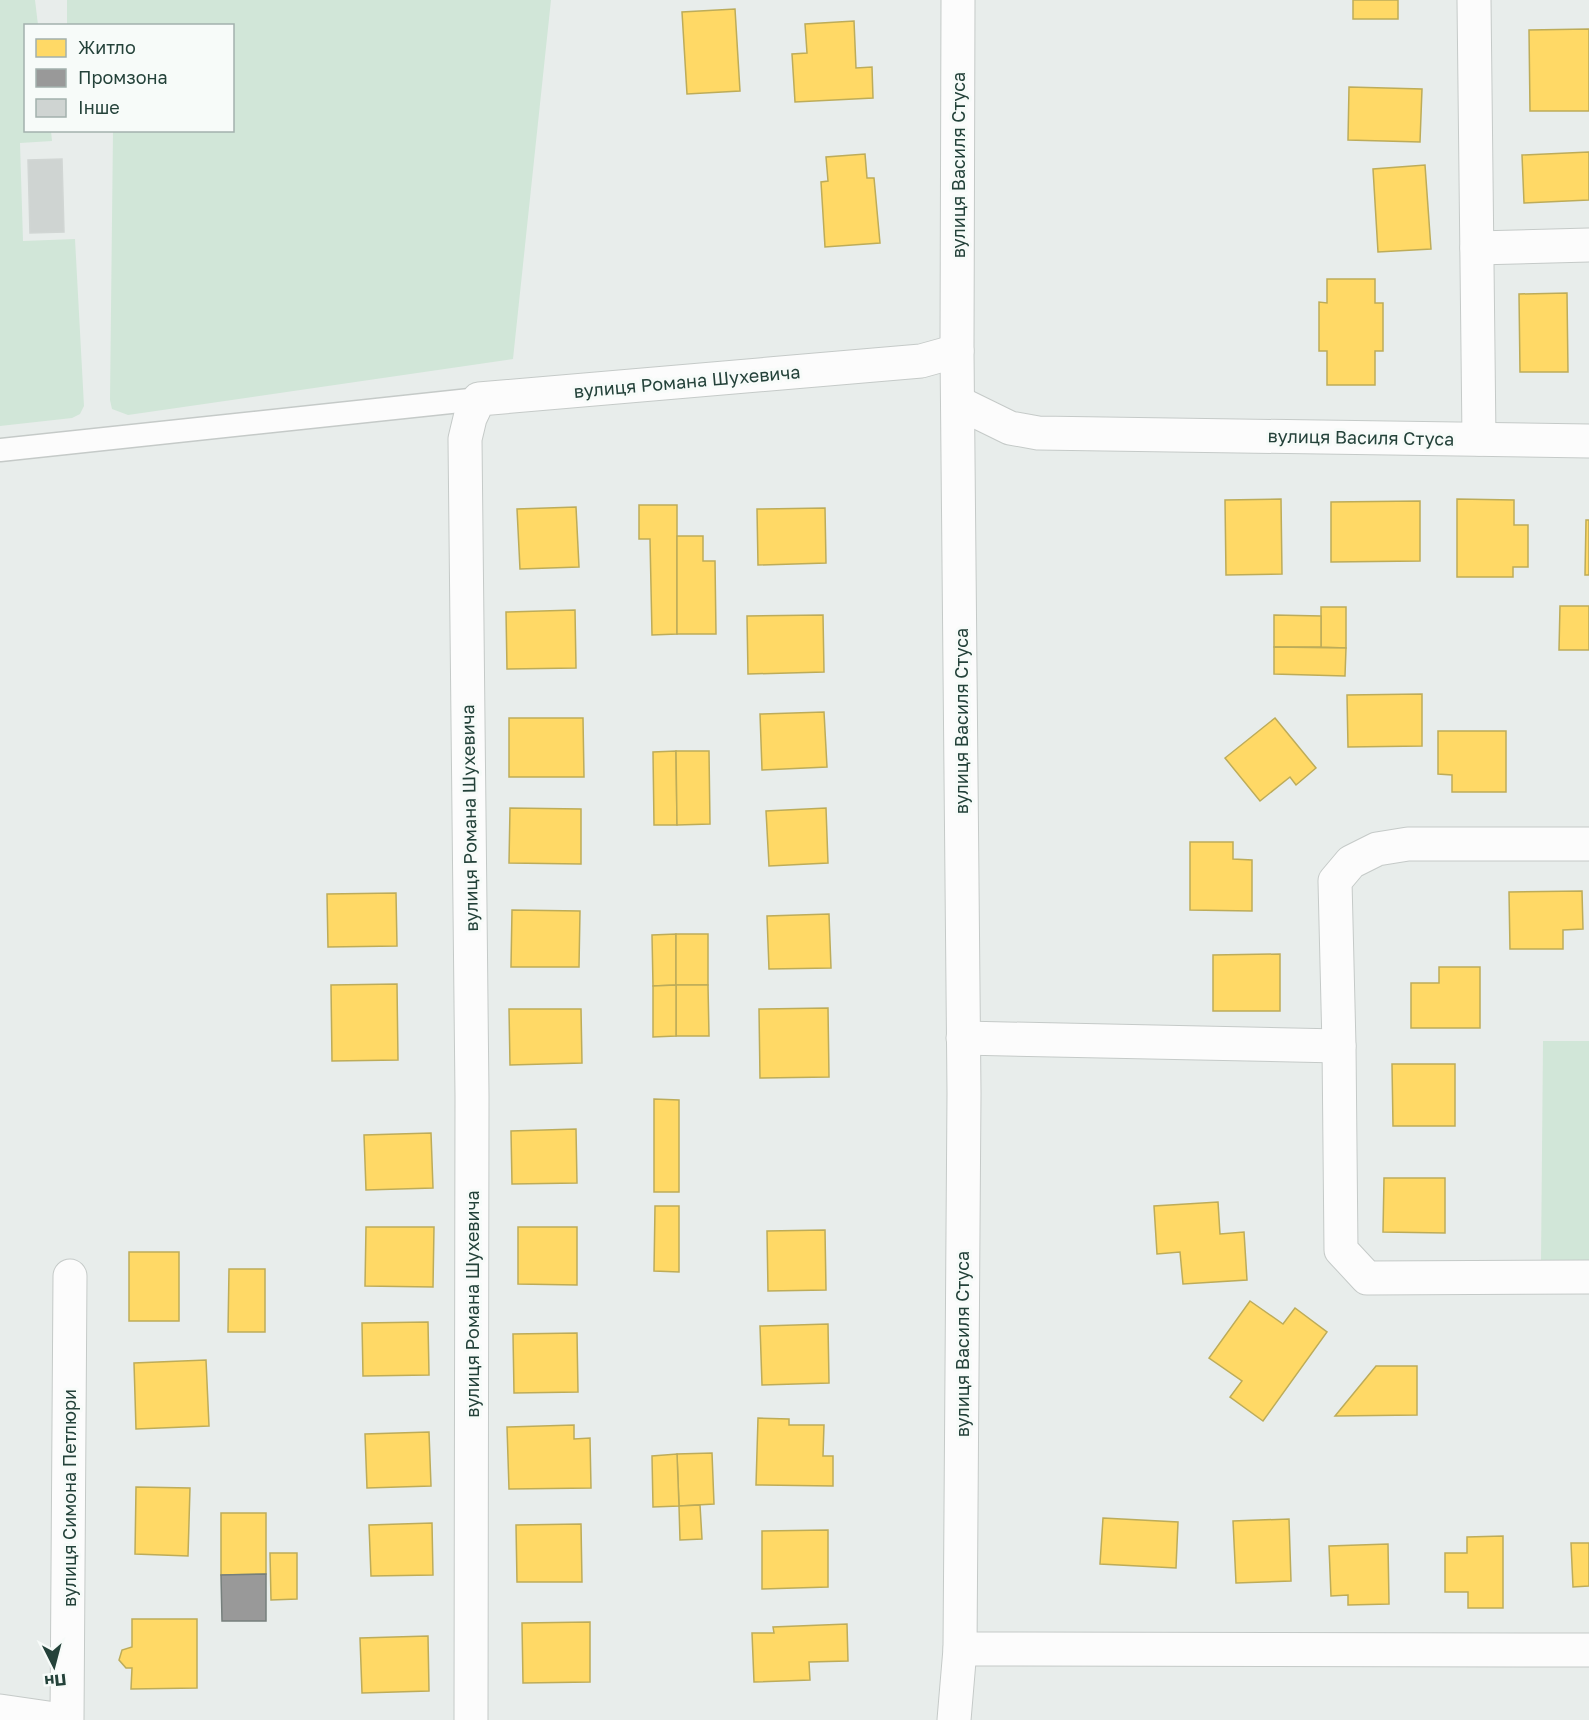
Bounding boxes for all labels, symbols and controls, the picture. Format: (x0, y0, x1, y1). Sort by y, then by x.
legend (24, 24, 234, 132)
text: Житло (78, 36, 136, 58)
text: Промзона (78, 66, 168, 88)
street label: вулиця Василя Стуса (947, 72, 969, 258)
text: Інше (78, 96, 120, 118)
street label: вулиця Романа Шухевича (573, 360, 801, 402)
street label: вулиця Василя Стуса (1268, 424, 1454, 450)
street label: вулиця Василя Стуса (950, 628, 972, 814)
street label: вулиця Романа Шухевича (456, 704, 482, 932)
street label: вулиця Романа Шухевича (461, 1190, 483, 1418)
street label: вулиця Василя Стуса (951, 1251, 973, 1437)
street label: вулиця Симона Петлюри (58, 1389, 80, 1607)
north arrow (24, 1636, 84, 1696)
text: Пн (44, 1670, 67, 1692)

